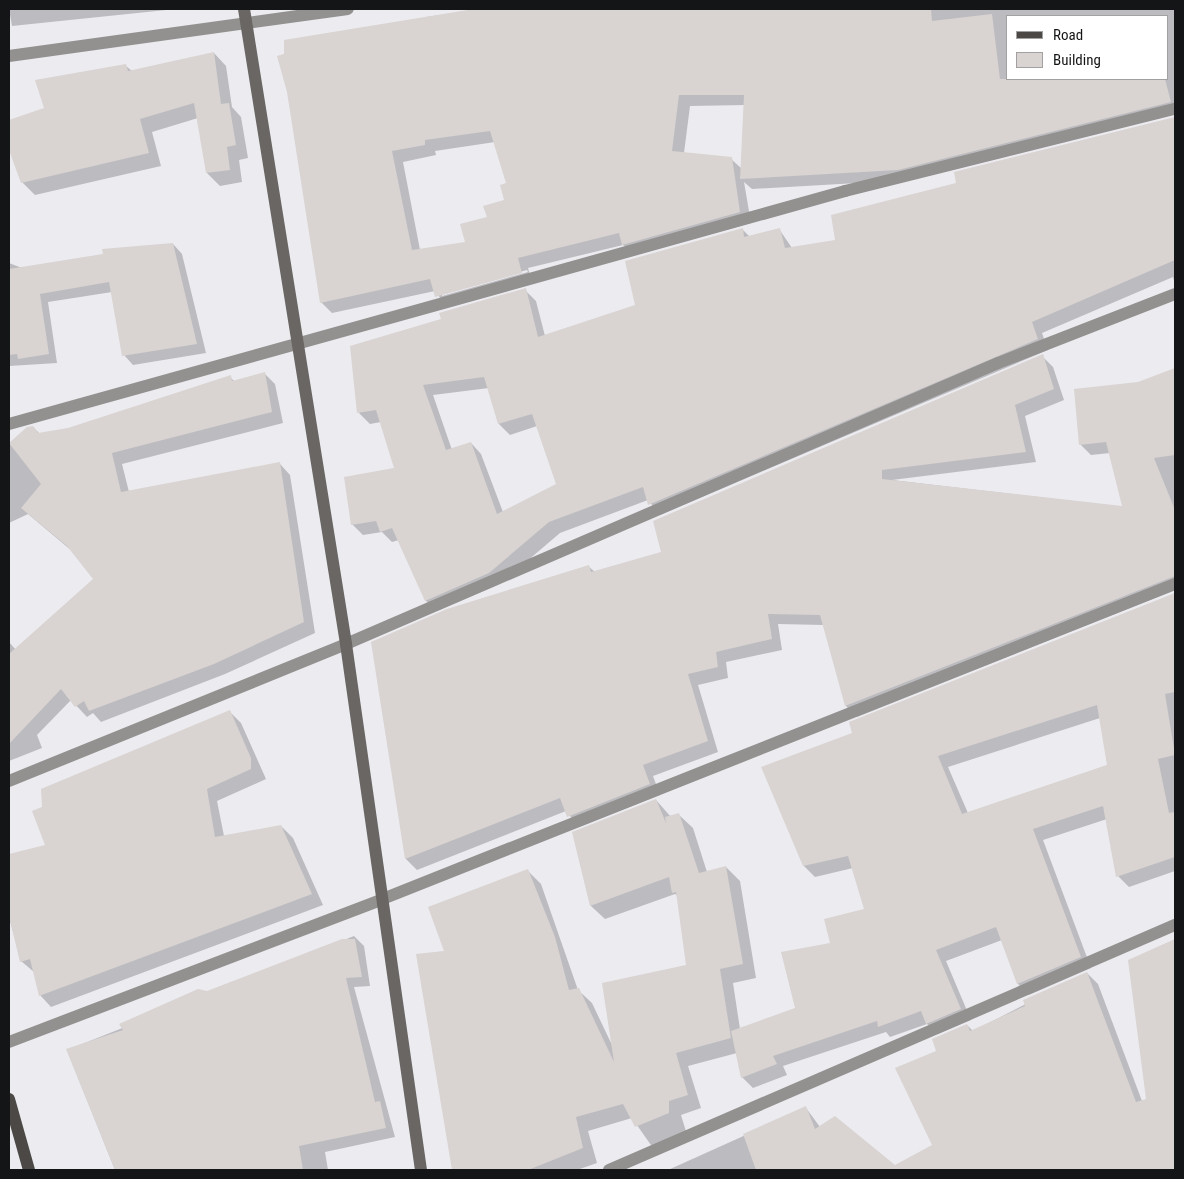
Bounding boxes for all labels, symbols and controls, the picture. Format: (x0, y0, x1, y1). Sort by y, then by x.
legend (1006, 15, 1169, 80)
text: Road (1053, 26, 1083, 44)
text: Building (1053, 51, 1101, 69)

